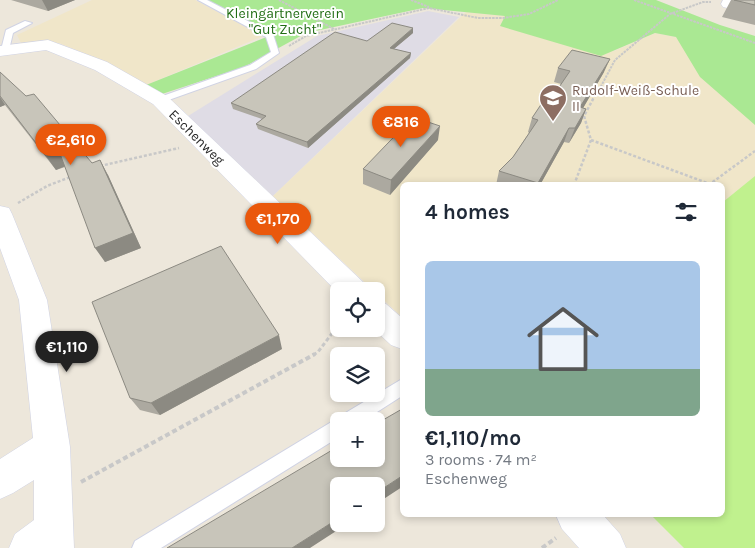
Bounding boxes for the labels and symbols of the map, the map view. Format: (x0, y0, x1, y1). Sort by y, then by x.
park label: Kleingärtnerverein "Gut Zucht" (226, 5, 344, 38)
place label: Rudolf-Weiß-Schule II (572, 82, 699, 115)
school or university icon: Rudolf-Weiß-Schule II (538, 83, 568, 122)
street label: Eschenweg (165, 106, 228, 169)
pin: €816 (371, 106, 431, 148)
pin: €2,610 (30, 124, 112, 166)
pin: €1,170 (237, 202, 319, 245)
pin: €1,110 (26, 330, 108, 373)

